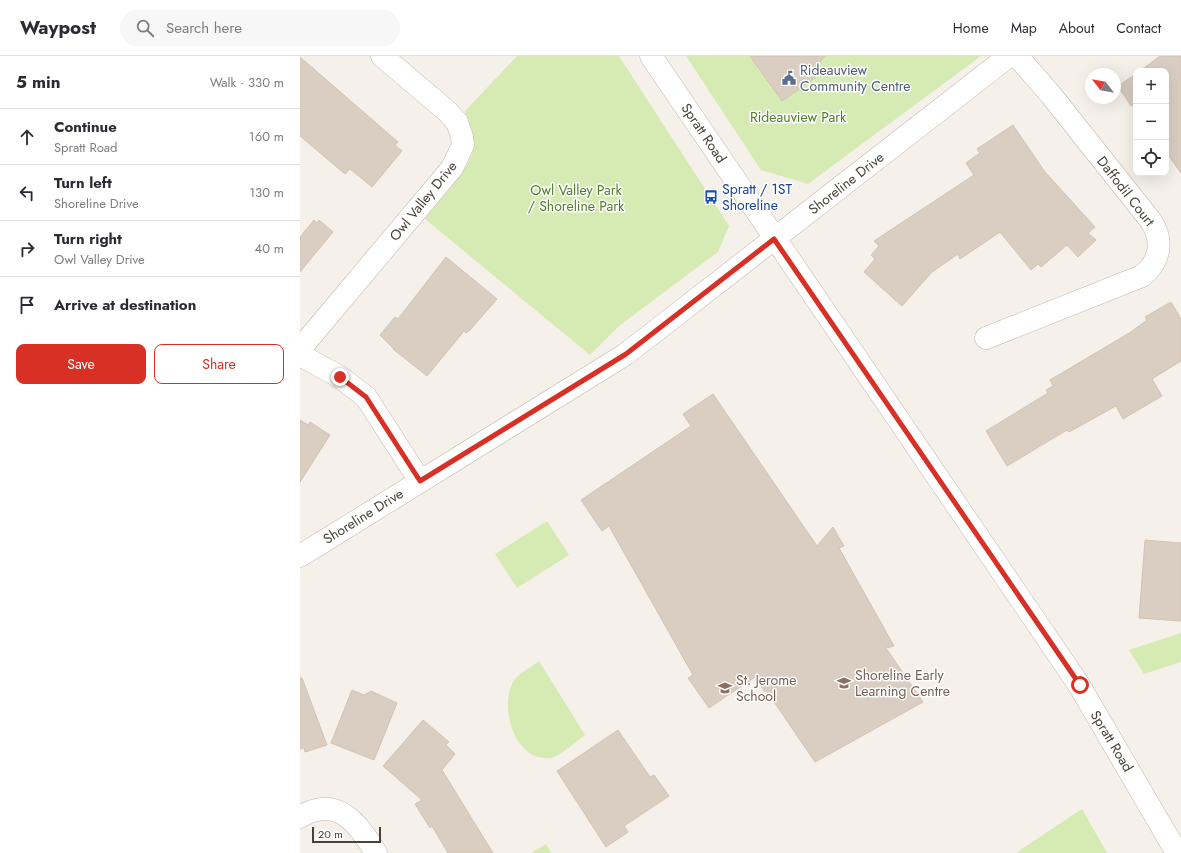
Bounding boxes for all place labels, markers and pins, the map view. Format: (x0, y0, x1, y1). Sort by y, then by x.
place label: Rideauview Community Centre (800, 60, 910, 96)
public building icon: Rideauview Community Centre (781, 70, 797, 86)
place label: Spratt / 1ST Shoreline (722, 179, 792, 215)
bus stop icon: Spratt / 1ST Shoreline (703, 189, 719, 205)
place label: Shoreline Early Learning Centre (855, 665, 950, 701)
place label: St. Jerome School (736, 670, 796, 706)
school or university icon: Shoreline Early Learning Centre (836, 675, 852, 691)
school or university icon: St. Jerome School (717, 680, 733, 696)

